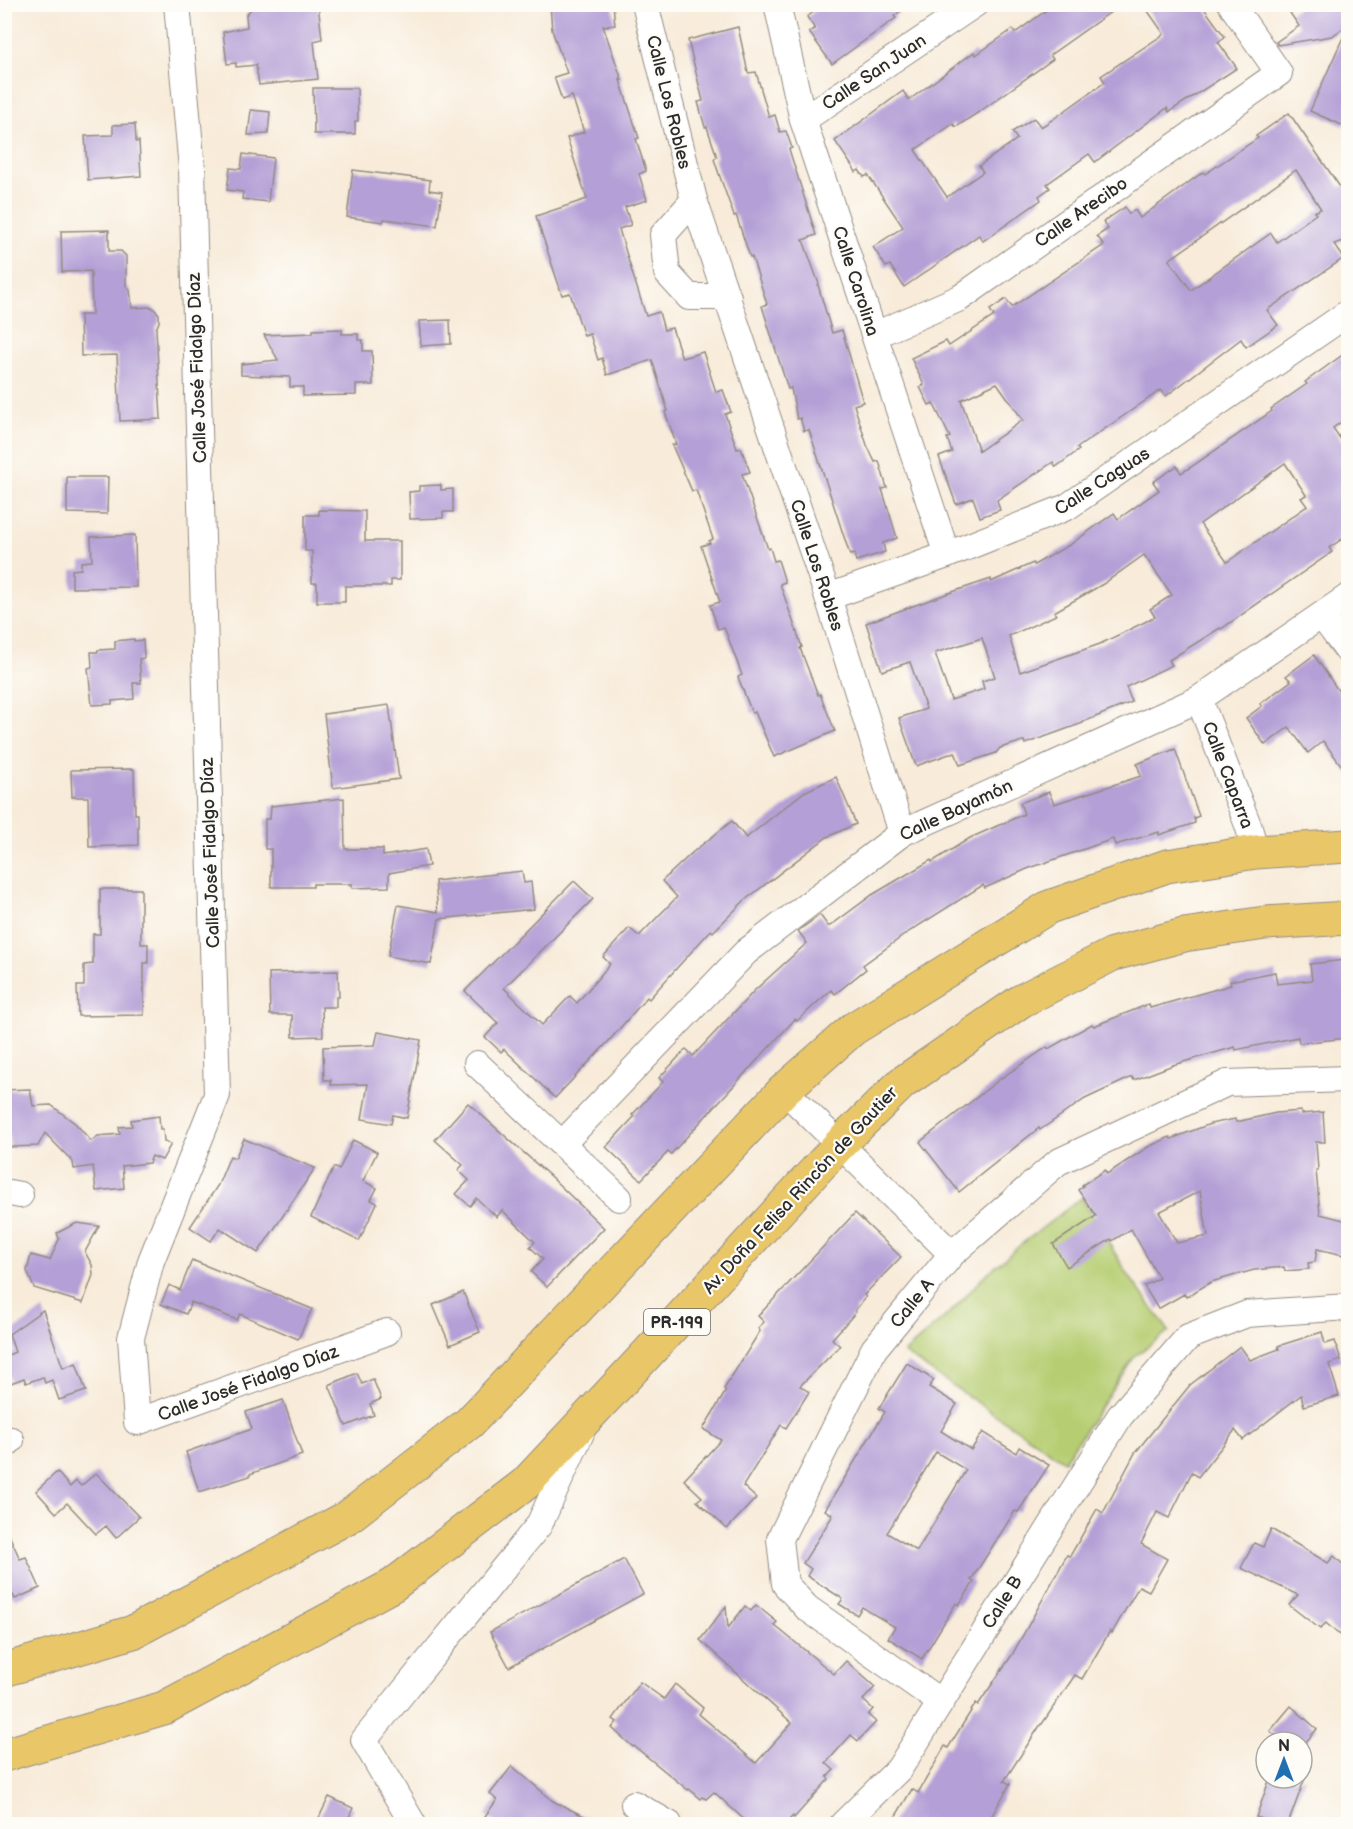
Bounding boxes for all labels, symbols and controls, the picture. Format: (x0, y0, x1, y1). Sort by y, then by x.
street label: Calle San Juan (818, 30, 930, 115)
street label: Calle Los Robles (642, 33, 695, 171)
street label: Calle Arecibo (1031, 173, 1132, 252)
street label: Calle Carolina (828, 224, 883, 339)
street label: Calle José Fidalgo Díaz (184, 272, 211, 463)
street label: Calle Caguas (1051, 443, 1154, 520)
street label: Calle Los Robles (785, 497, 848, 634)
street label: Calle Caparra (1198, 719, 1258, 832)
street label: Calle José Fidalgo Díaz (197, 757, 224, 948)
street label: Calle Bayamón (896, 775, 1016, 846)
street label: Av. Doña Felisa Rincón de Gautier (699, 1082, 903, 1298)
street label: Calle A (886, 1274, 939, 1332)
road number: PR-199 (644, 1309, 710, 1335)
street label: Calle José Fidalgo Díaz (155, 1341, 342, 1426)
street label: Calle B (978, 1572, 1027, 1633)
north arrow (1254, 1730, 1314, 1790)
text: N (1278, 1737, 1290, 1756)

